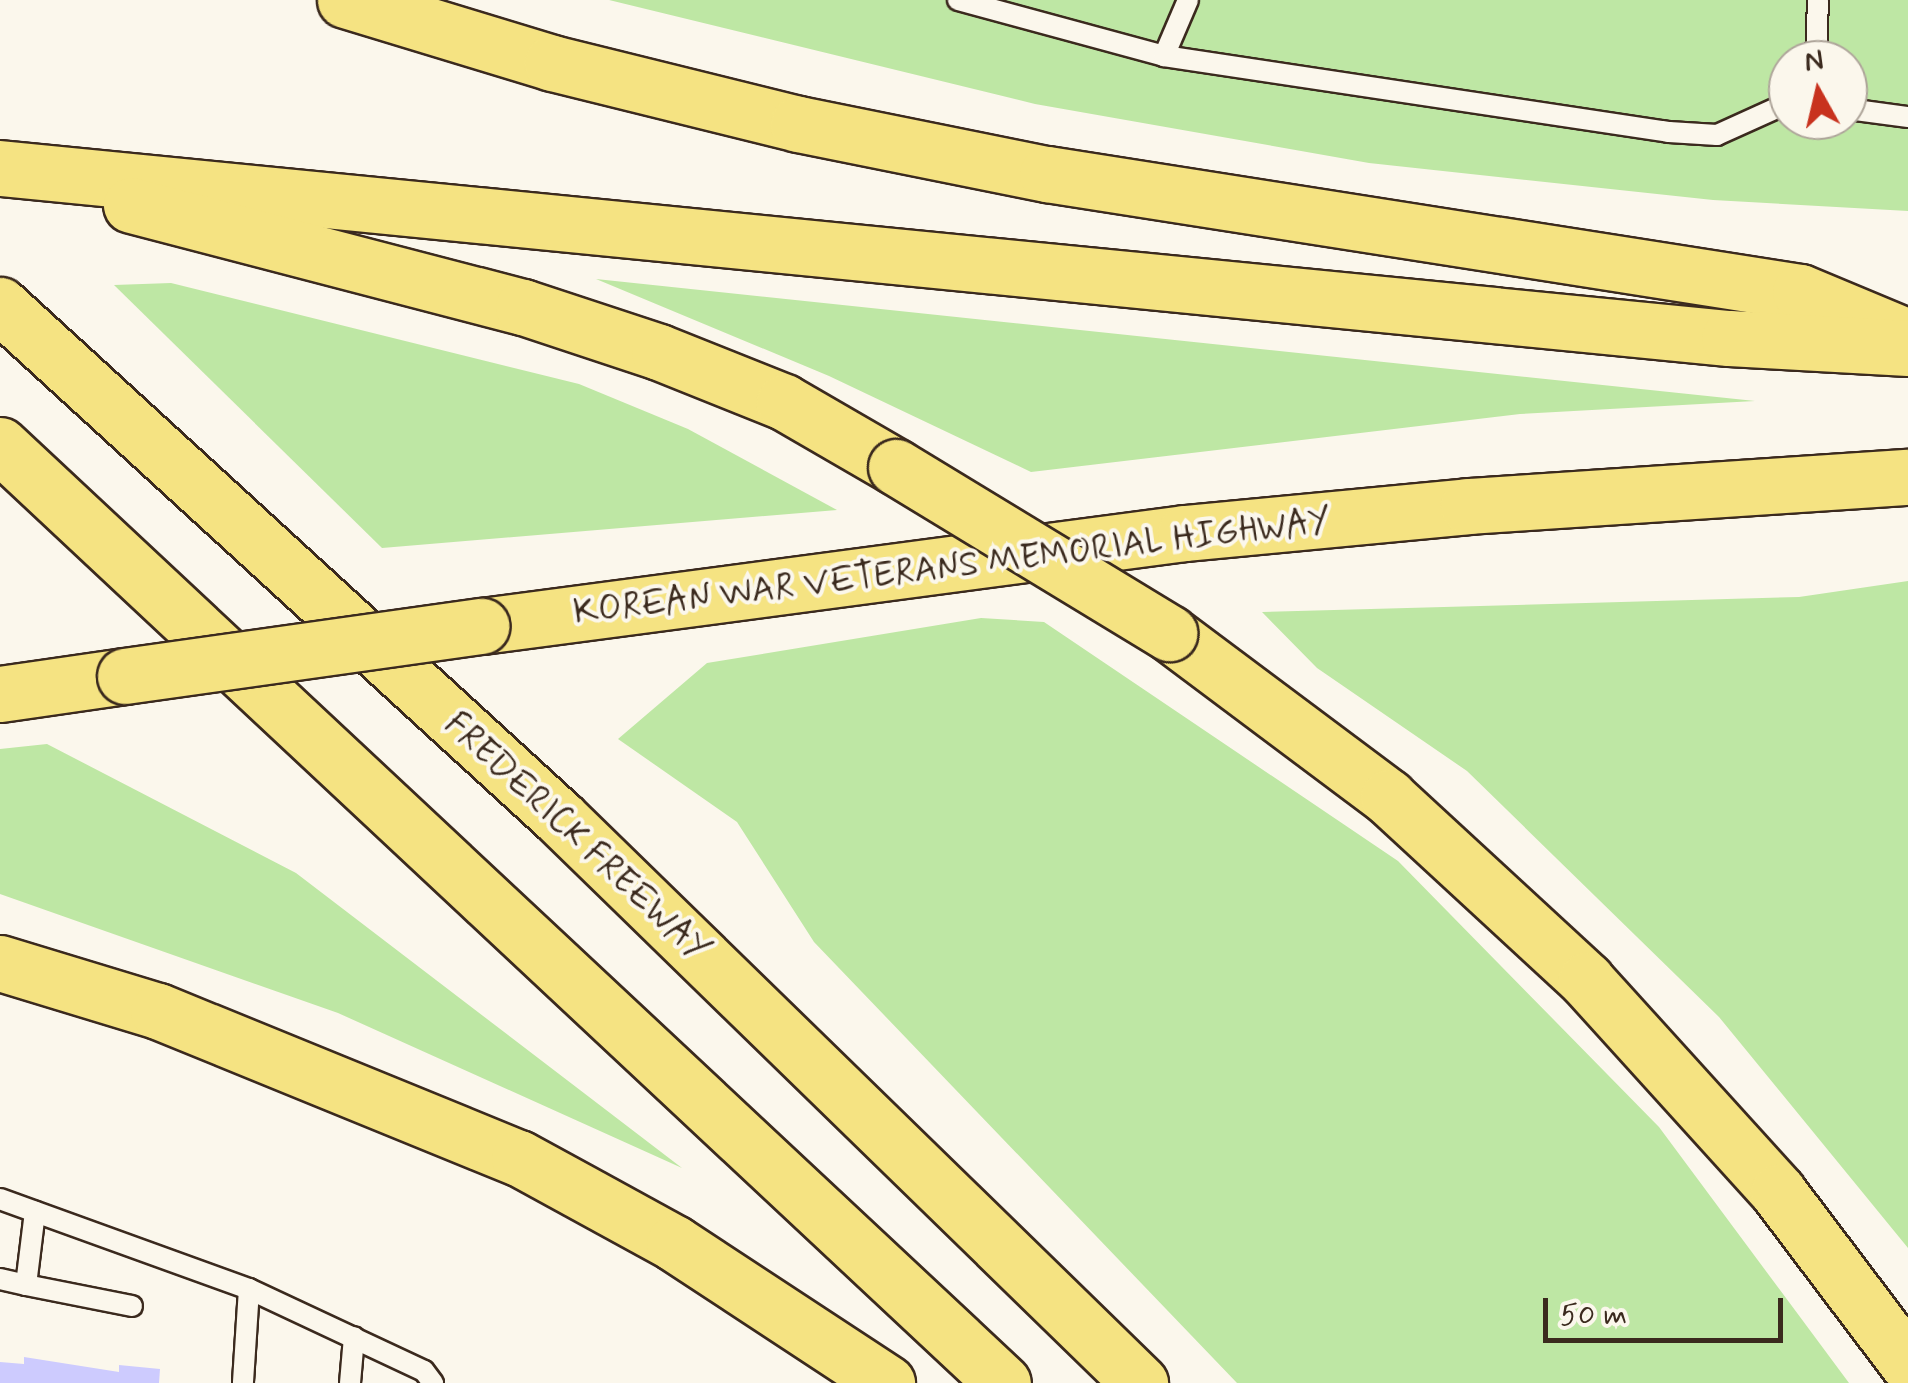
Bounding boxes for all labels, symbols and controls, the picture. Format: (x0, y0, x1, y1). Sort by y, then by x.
north arrow (1768, 40, 1868, 140)
text: N (1802, 42, 1826, 81)
street label: KOREAN WAR VETERANS MEMORIAL HIGHWAY (565, 499, 1339, 635)
street label: FREDERICK FREEWAY (436, 703, 718, 971)
scale bar (1548, 1278, 1788, 1340)
text: 50 m (1560, 1296, 1627, 1335)

